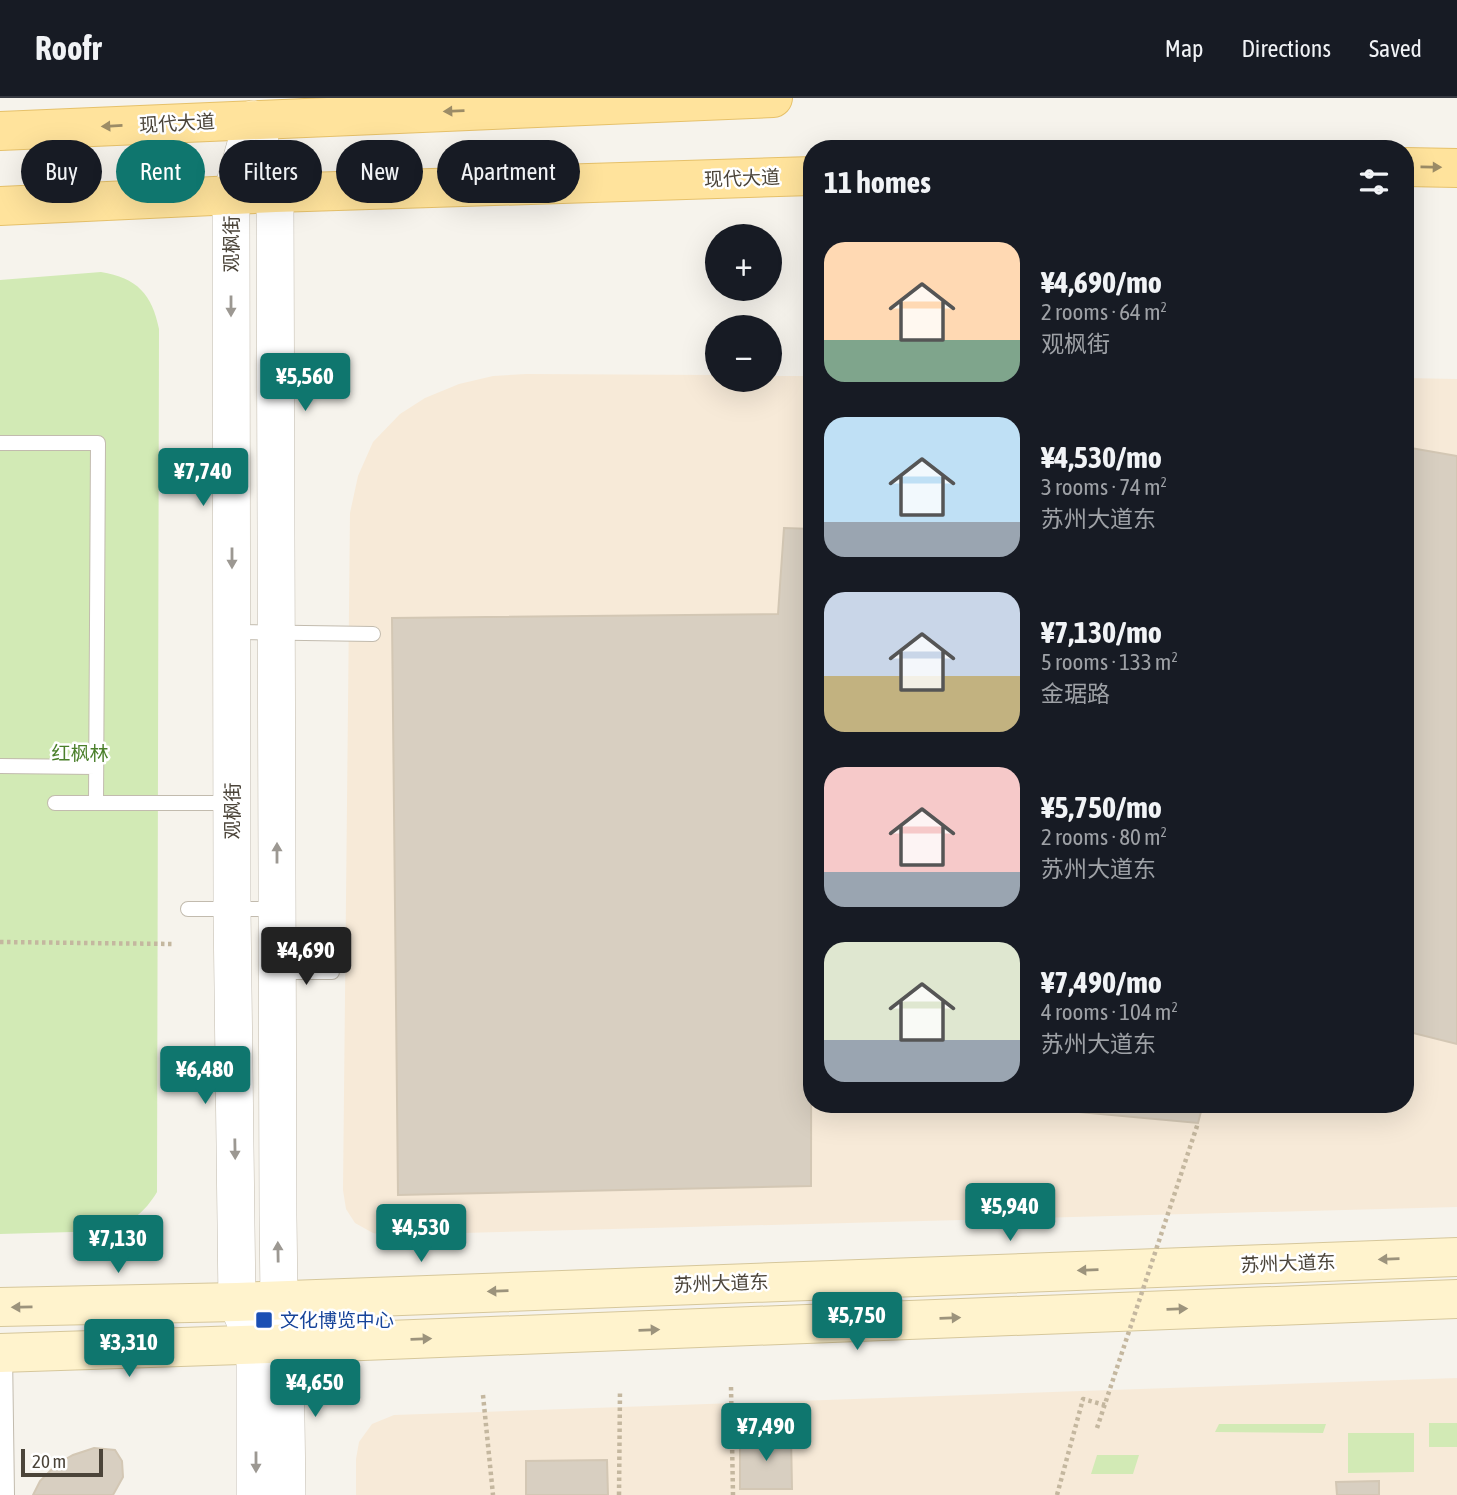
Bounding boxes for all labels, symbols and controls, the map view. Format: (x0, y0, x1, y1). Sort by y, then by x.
text: Roofr (35, 29, 101, 67)
text: Map (1165, 35, 1203, 62)
text: Directions (1241, 35, 1331, 62)
text: Saved (1369, 35, 1422, 62)
one-way arrow (443, 105, 465, 116)
street label: 现代大道 (138, 110, 216, 136)
one-way arrow (100, 120, 122, 131)
chip: Buy (21, 140, 102, 203)
chip: Rent (116, 140, 205, 203)
chip: Filters (219, 140, 322, 203)
chip: New (336, 140, 423, 203)
chip: Apartment (437, 140, 580, 203)
one-way arrow (1420, 161, 1442, 173)
icon: filters (1355, 163, 1393, 201)
text: 11 homes (824, 165, 931, 199)
street label: 现代大道 (704, 166, 780, 190)
street label: 观枫街 (220, 215, 242, 273)
map controls (705, 224, 782, 392)
button: + (705, 224, 782, 301)
text: ¥4,690/mo (1041, 265, 1162, 299)
icon: home (880, 270, 964, 354)
one-way arrow (225, 296, 237, 318)
text: 2 rooms · 64 m² (1041, 299, 1167, 325)
button: − (705, 315, 782, 392)
text: 观枫街 (1041, 331, 1110, 357)
pin: ¥5,560 (248, 354, 362, 413)
text: ¥5,560 (276, 363, 334, 389)
text: ¥4,530/mo (1041, 440, 1162, 474)
icon: home (880, 445, 964, 529)
pin: ¥7,740 (146, 448, 260, 508)
text: ¥7,740 (174, 458, 232, 484)
text: 3 rooms · 74 m² (1041, 474, 1167, 500)
text: 苏州大道东 (1041, 506, 1156, 532)
one-way arrow (226, 548, 238, 570)
text: ¥7,130/mo (1041, 615, 1162, 649)
icon: home (880, 620, 964, 704)
text: 5 rooms · 133 m² (1041, 649, 1178, 675)
text: 金琚路 (1041, 681, 1110, 707)
park label: 红枫林 (51, 742, 109, 764)
street label: 观枫街 (221, 782, 243, 840)
text: ¥5,750/mo (1041, 790, 1162, 824)
icon: home (880, 795, 964, 879)
text: 2 rooms · 80 m² (1041, 824, 1167, 850)
one-way arrow (271, 841, 283, 863)
text: 苏州大道东 (1041, 856, 1156, 882)
pin: ¥4,690 (249, 928, 363, 987)
text: ¥4,690 (277, 937, 335, 963)
text: ¥7,490/mo (1041, 965, 1162, 999)
icon: home (880, 970, 964, 1054)
text: 4 rooms · 104 m² (1041, 999, 1178, 1025)
text: 苏州大道东 (1041, 1031, 1156, 1057)
pin: ¥6,480 (148, 1046, 262, 1106)
text: ¥6,480 (176, 1056, 234, 1082)
one-way arrow (229, 1138, 240, 1160)
pin: ¥5,940 (953, 1184, 1067, 1243)
text: ¥5,940 (981, 1193, 1039, 1219)
pin: ¥4,530 (364, 1204, 478, 1264)
text: ¥4,530 (392, 1214, 450, 1240)
pin: ¥7,130 (61, 1216, 175, 1275)
text: ¥7,130 (89, 1225, 147, 1251)
one-way arrow (273, 1240, 284, 1262)
street label: 苏州大道东 (1240, 1250, 1336, 1276)
one-way arrow (1378, 1254, 1400, 1265)
one-way arrow (1077, 1265, 1099, 1276)
street label: 苏州大道东 (673, 1270, 769, 1296)
one-way arrow (487, 1286, 509, 1297)
pin: ¥5,750 (800, 1292, 914, 1352)
one-way arrow (10, 1301, 32, 1313)
text: ¥5,750 (828, 1302, 886, 1328)
one-way arrow (1166, 1304, 1188, 1315)
place label: 文化博览中心 (280, 1309, 394, 1331)
marker: 文化博览中心 (254, 1310, 274, 1330)
one-way arrow (939, 1313, 961, 1324)
pin: ¥3,310 (72, 1320, 186, 1379)
one-way arrow (638, 1325, 660, 1336)
text: ¥3,310 (100, 1329, 158, 1355)
one-way arrow (411, 1333, 433, 1344)
pin: ¥4,650 (258, 1360, 372, 1419)
text: ¥4,650 (286, 1369, 344, 1395)
pin: ¥7,490 (709, 1404, 823, 1463)
text: ¥7,490 (737, 1413, 795, 1439)
scale bar (21, 1446, 103, 1478)
text: 20 m (32, 1450, 66, 1472)
one-way arrow (250, 1451, 262, 1473)

